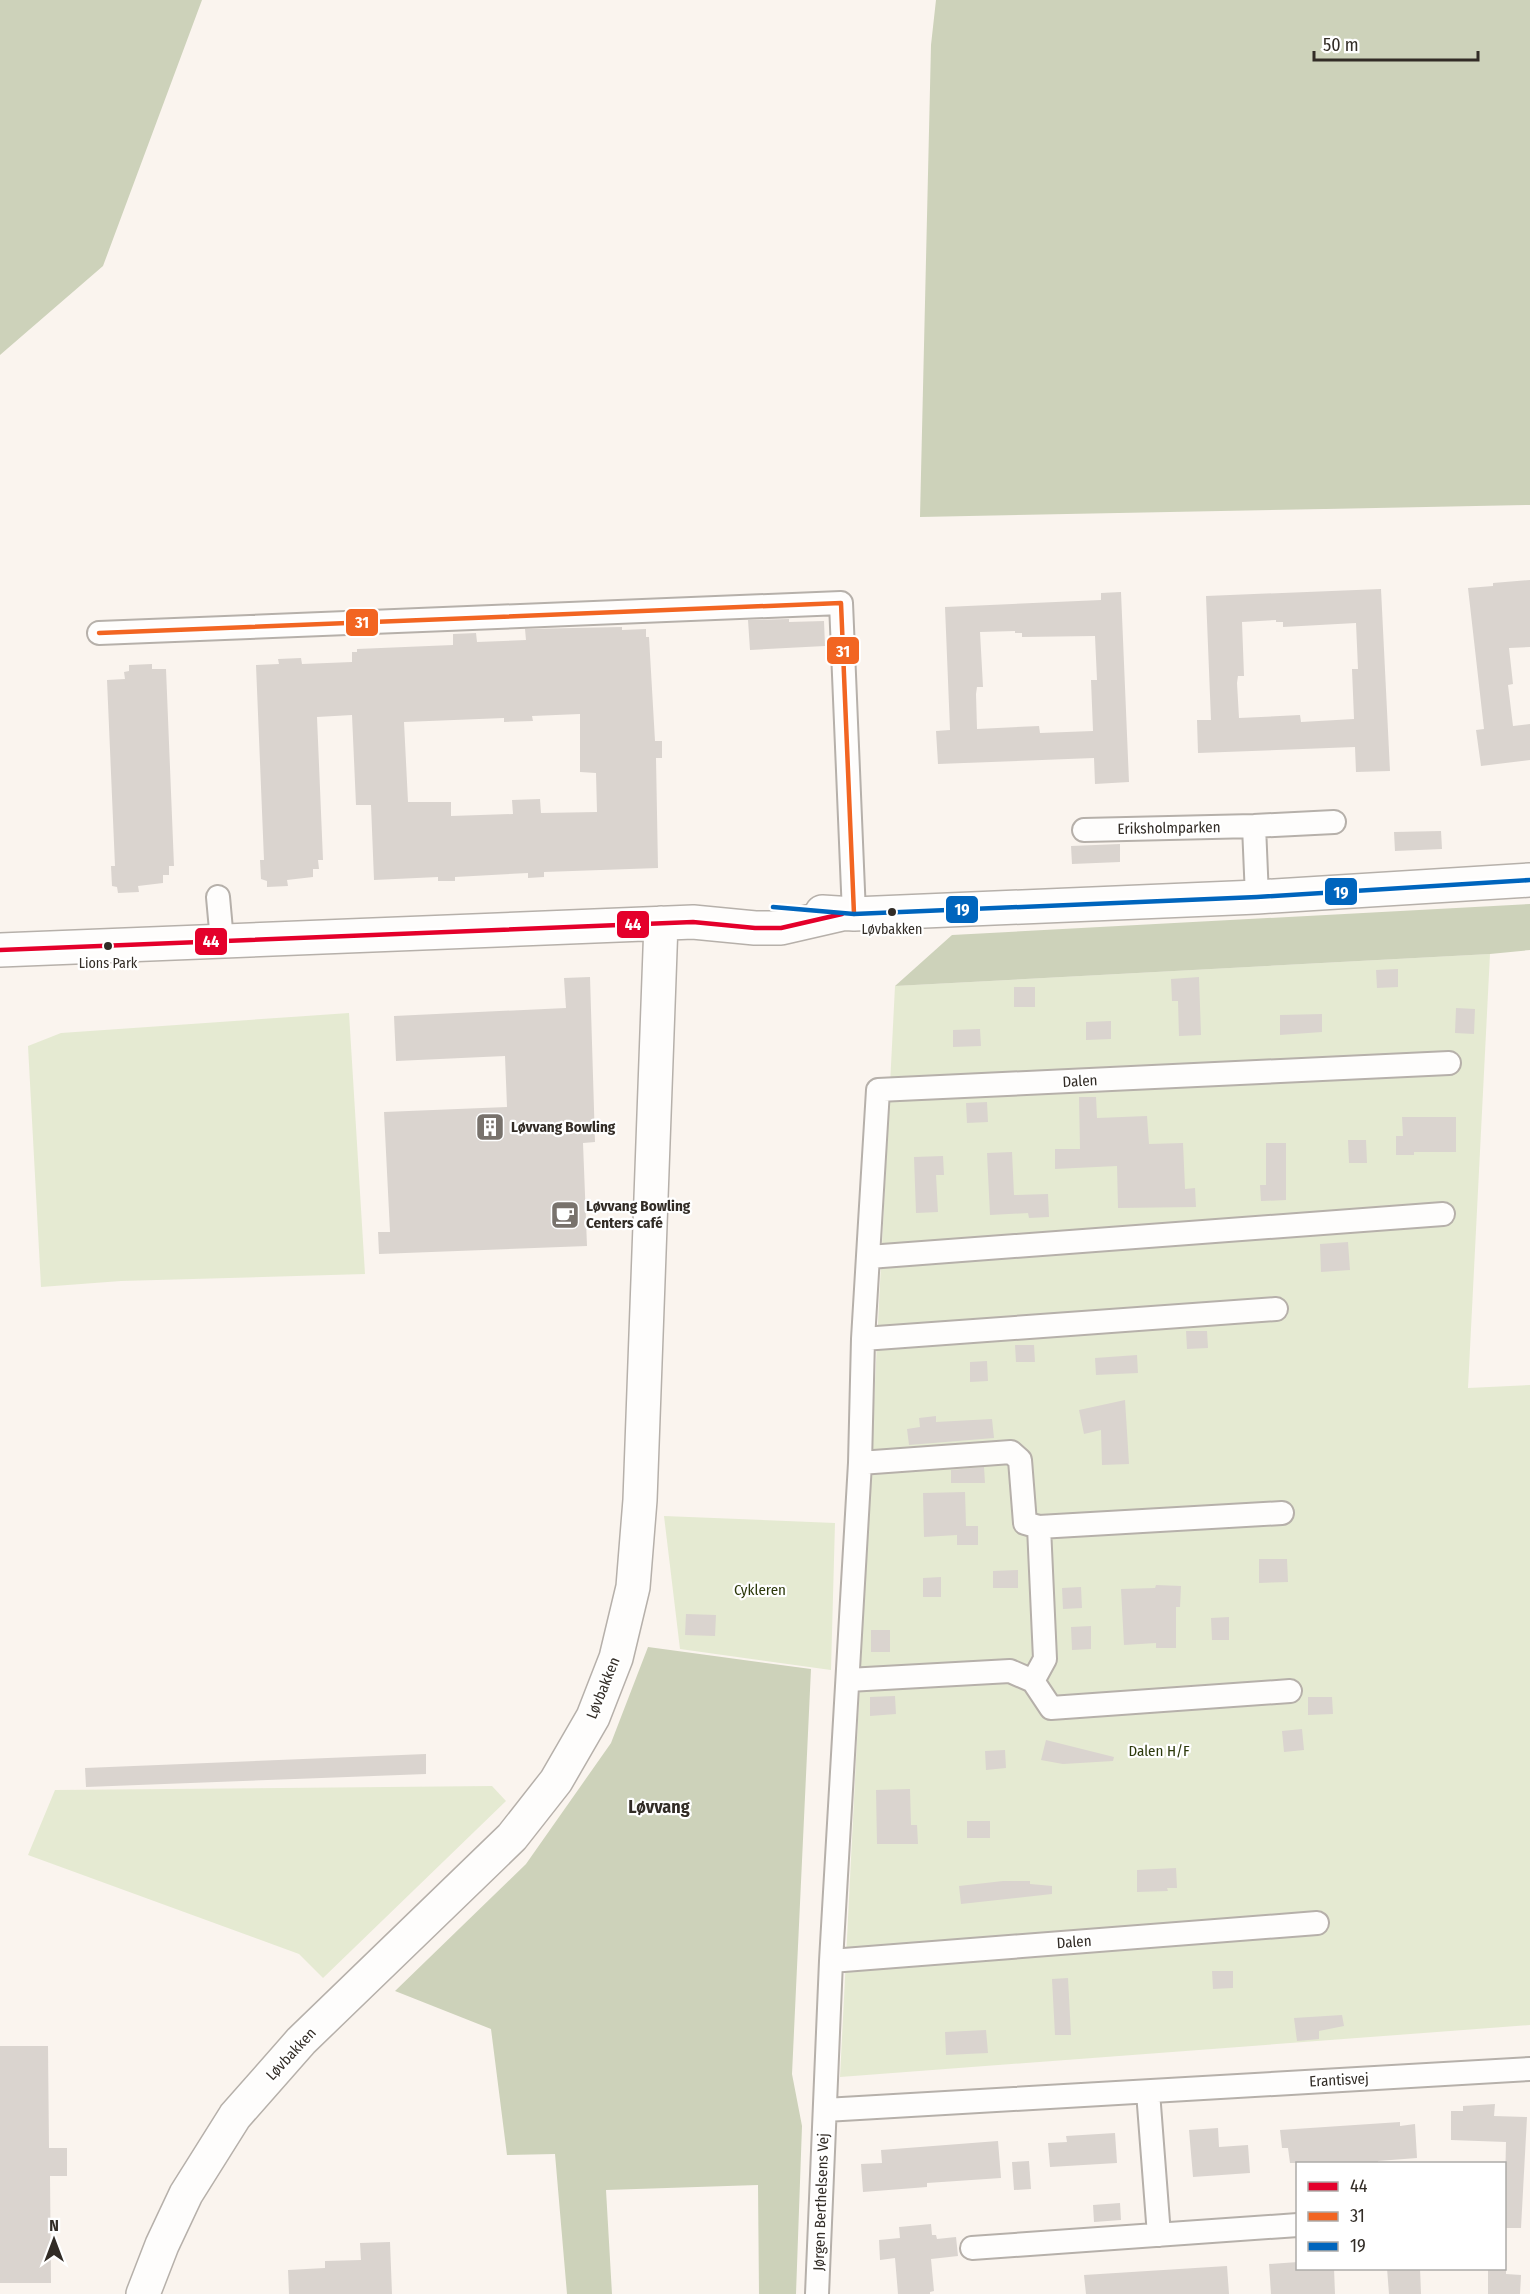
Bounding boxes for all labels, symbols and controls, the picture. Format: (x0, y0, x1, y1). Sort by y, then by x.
scale bar (1314, 24, 1478, 62)
text: 50 m (1323, 34, 1359, 56)
line badge: 31 (345, 608, 379, 637)
text: 31 (354, 613, 369, 632)
line badge: 31 (826, 636, 860, 665)
text: 31 (835, 642, 850, 661)
street label: Eriksholmparken (1117, 818, 1221, 838)
line badge: 19 (1324, 877, 1358, 906)
text: 19 (1333, 883, 1349, 902)
line badge: 19 (945, 895, 979, 924)
text: 19 (954, 900, 970, 919)
marker: Løvbakken (886, 906, 898, 918)
line badge: 44 (616, 910, 650, 939)
text: 44 (625, 915, 641, 934)
place label: Løvbakken (862, 921, 922, 938)
line badge: 44 (194, 927, 228, 956)
text: 44 (203, 932, 219, 951)
marker: Lions Park (102, 940, 114, 952)
place label: Lions Park (79, 955, 138, 972)
street label: Dalen (1062, 1071, 1098, 1091)
building icon: Løvvang Bowling (474, 1111, 506, 1143)
place label: Løvvang Bowling (511, 1118, 616, 1136)
place label: Løvvang Bowling Centers café (586, 1197, 691, 1232)
cafe icon: Løvvang Bowling Centers café (549, 1199, 581, 1231)
park label: Cykleren (734, 1581, 786, 1599)
street label: Løvbakken (582, 1654, 624, 1722)
park label: Dalen H/F (1128, 1742, 1190, 1760)
district label: Løvvang (628, 1796, 690, 1818)
street label: Dalen (1056, 1932, 1092, 1952)
street label: Løvbakken (262, 2024, 320, 2084)
street label: Erantisvej (1309, 2069, 1369, 2091)
street label: Jørgen Berthelsens Vej (810, 2133, 832, 2271)
legend (1296, 2162, 1506, 2270)
text: 44 (1350, 2175, 1368, 2197)
text: 31 (1350, 2205, 1365, 2227)
north arrow (24, 2210, 84, 2270)
text: N (49, 2216, 59, 2235)
text: 19 (1350, 2235, 1366, 2257)

